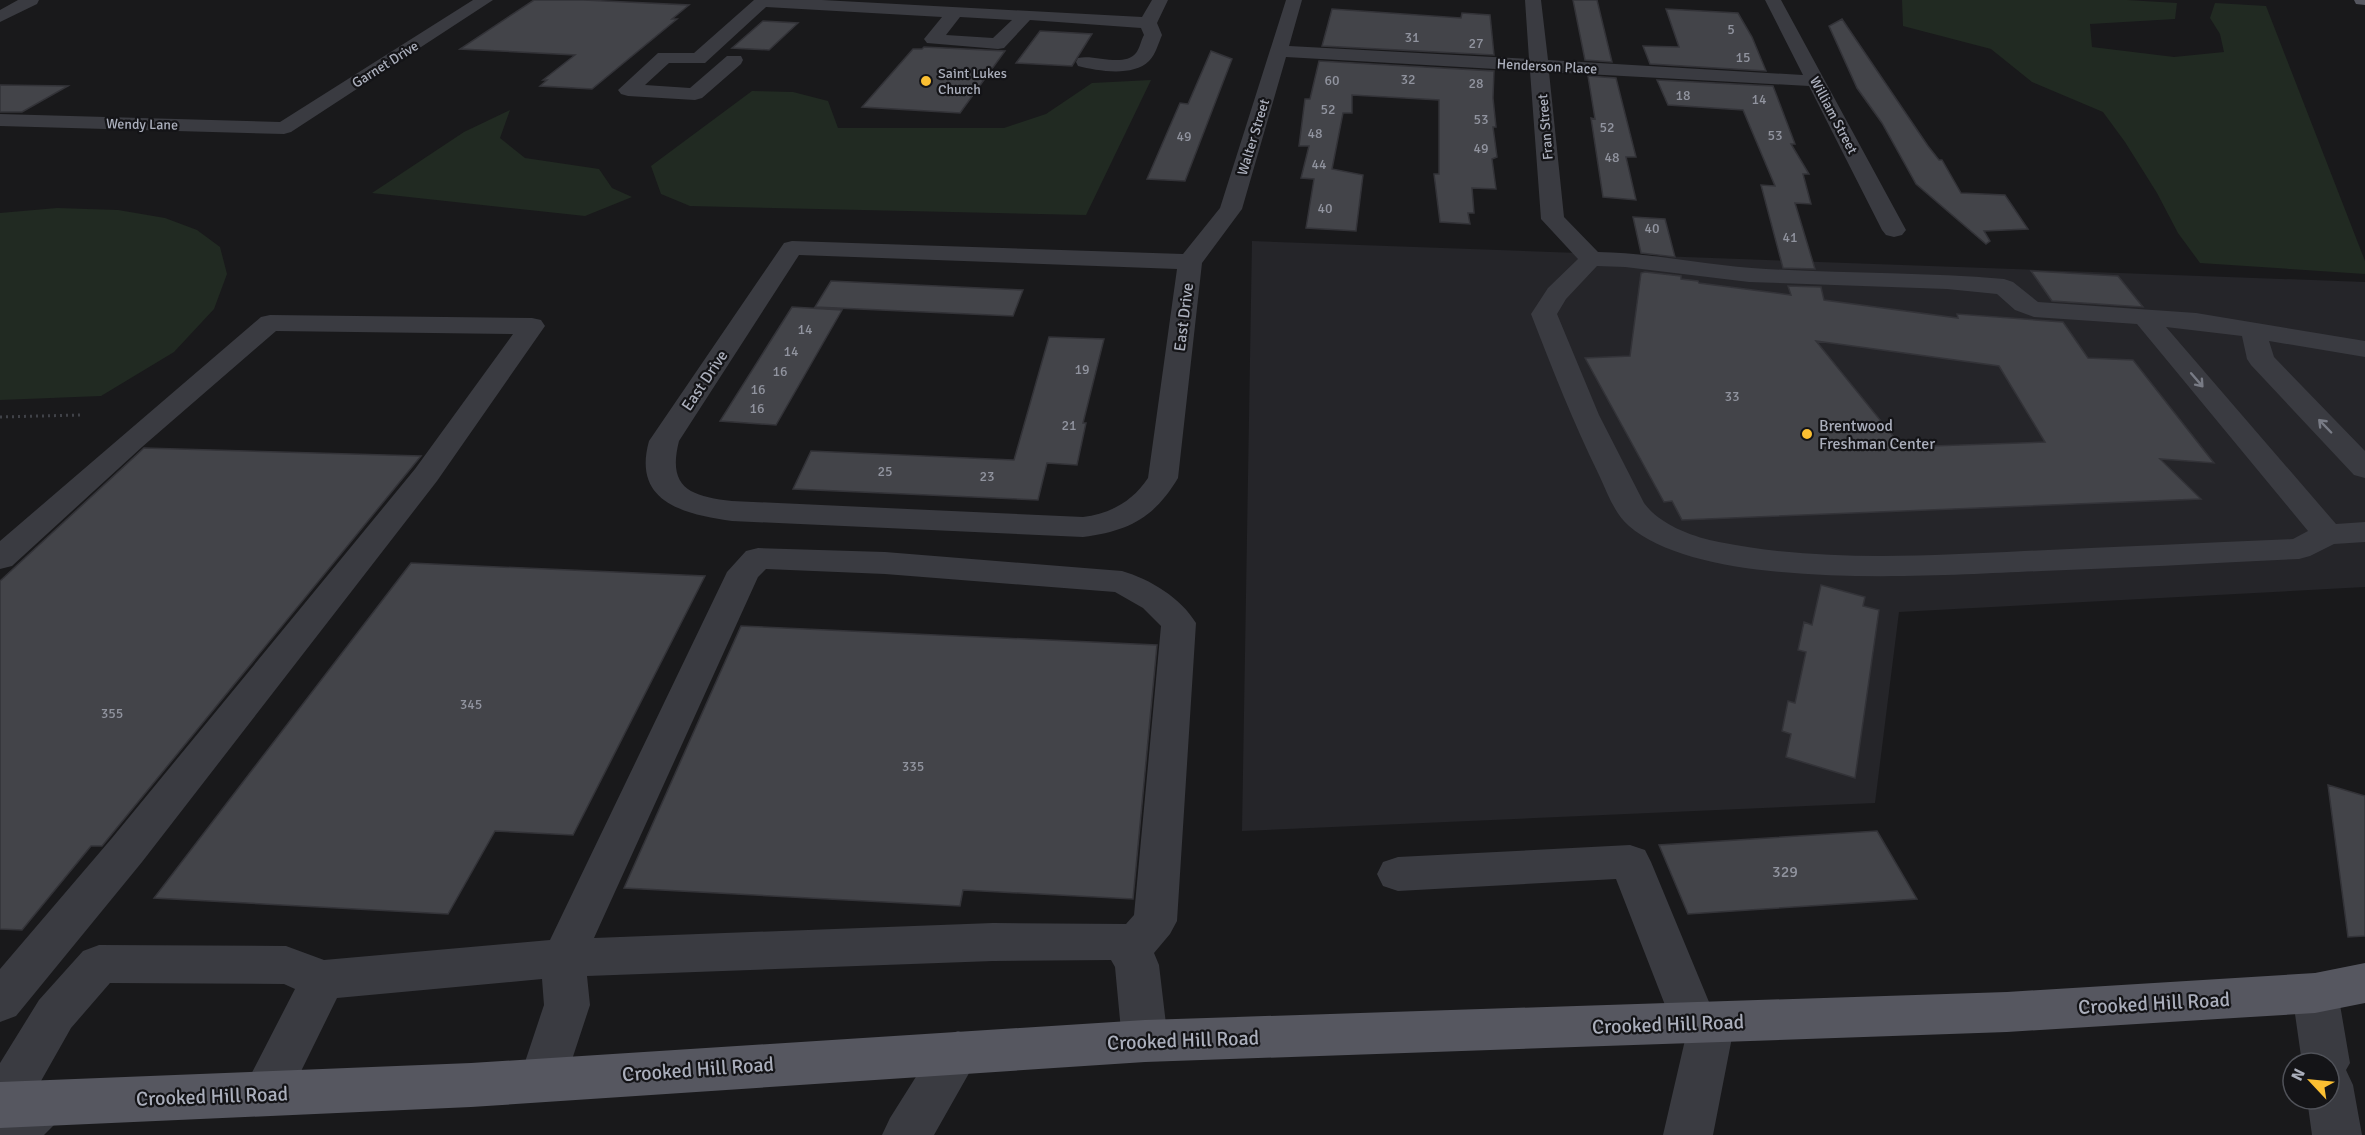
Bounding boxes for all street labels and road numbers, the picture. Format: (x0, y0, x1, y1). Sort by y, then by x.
street label: Garnet Drive (349, 37, 422, 92)
street label: Henderson Place (1496, 55, 1598, 78)
street label: William Street (1806, 74, 1861, 157)
street label: Fran Street (1534, 93, 1557, 161)
street label: Walter Street (1234, 97, 1273, 177)
street label: Wendy Lane (106, 115, 178, 134)
street label: East Drive (1170, 282, 1198, 353)
street label: East Drive (677, 346, 732, 415)
street label: Crooked Hill Road (2077, 987, 2231, 1020)
street label: Crooked Hill Road (1592, 1009, 1745, 1040)
street label: Crooked Hill Road (1107, 1025, 1260, 1056)
street label: Crooked Hill Road (621, 1052, 775, 1087)
street label: Crooked Hill Road (136, 1081, 289, 1112)

